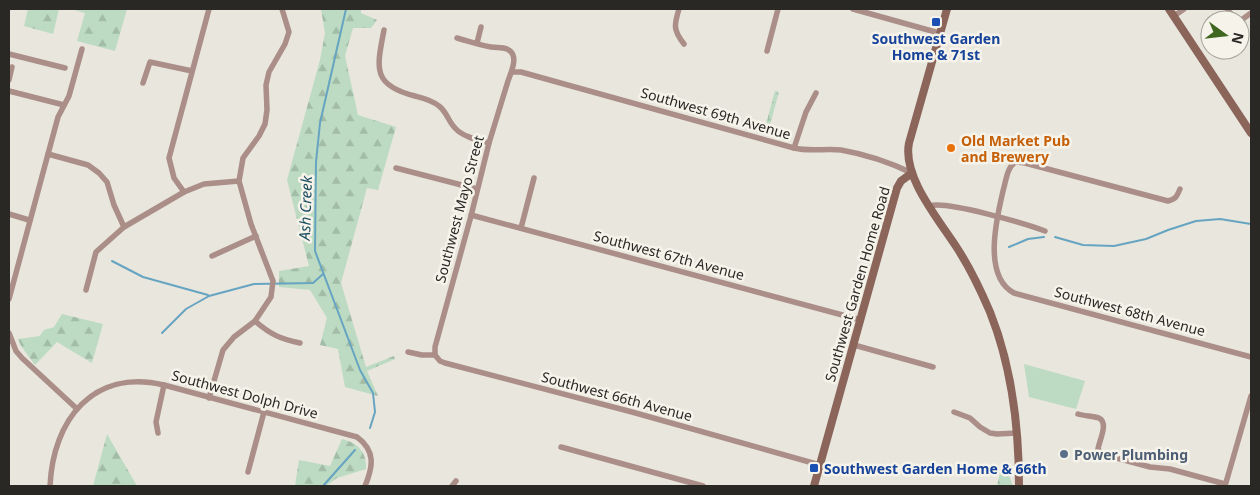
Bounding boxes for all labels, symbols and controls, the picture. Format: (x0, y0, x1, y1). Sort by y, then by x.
north arrow (1200, 10, 1250, 60)
marker: Southwest Garden Home & 71st (930, 16, 942, 28)
place label: Southwest Garden Home & 71st (872, 29, 1000, 64)
text: N (1227, 31, 1249, 46)
street label: Southwest 69th Avenue (639, 82, 793, 144)
place label: Old Market Pub and Brewery (961, 131, 1070, 166)
street label: Southwest Mayo Street (430, 133, 488, 285)
marker: Old Market Pub and Brewery (945, 142, 957, 154)
water label: Ash Creek (294, 175, 316, 242)
street label: Southwest Garden Home Road (820, 184, 894, 384)
street label: Southwest 67th Avenue (592, 226, 747, 284)
street label: Southwest 68th Avenue (1053, 282, 1208, 340)
street label: Southwest Dolph Drive (170, 365, 320, 423)
street label: Southwest 66th Avenue (540, 367, 695, 425)
place label: Power Plumbing (1074, 445, 1188, 464)
marker: Power Plumbing (1058, 448, 1070, 460)
place label: Southwest Garden Home & 66th (824, 459, 1047, 478)
marker: Southwest Garden Home & 66th (808, 462, 820, 474)

